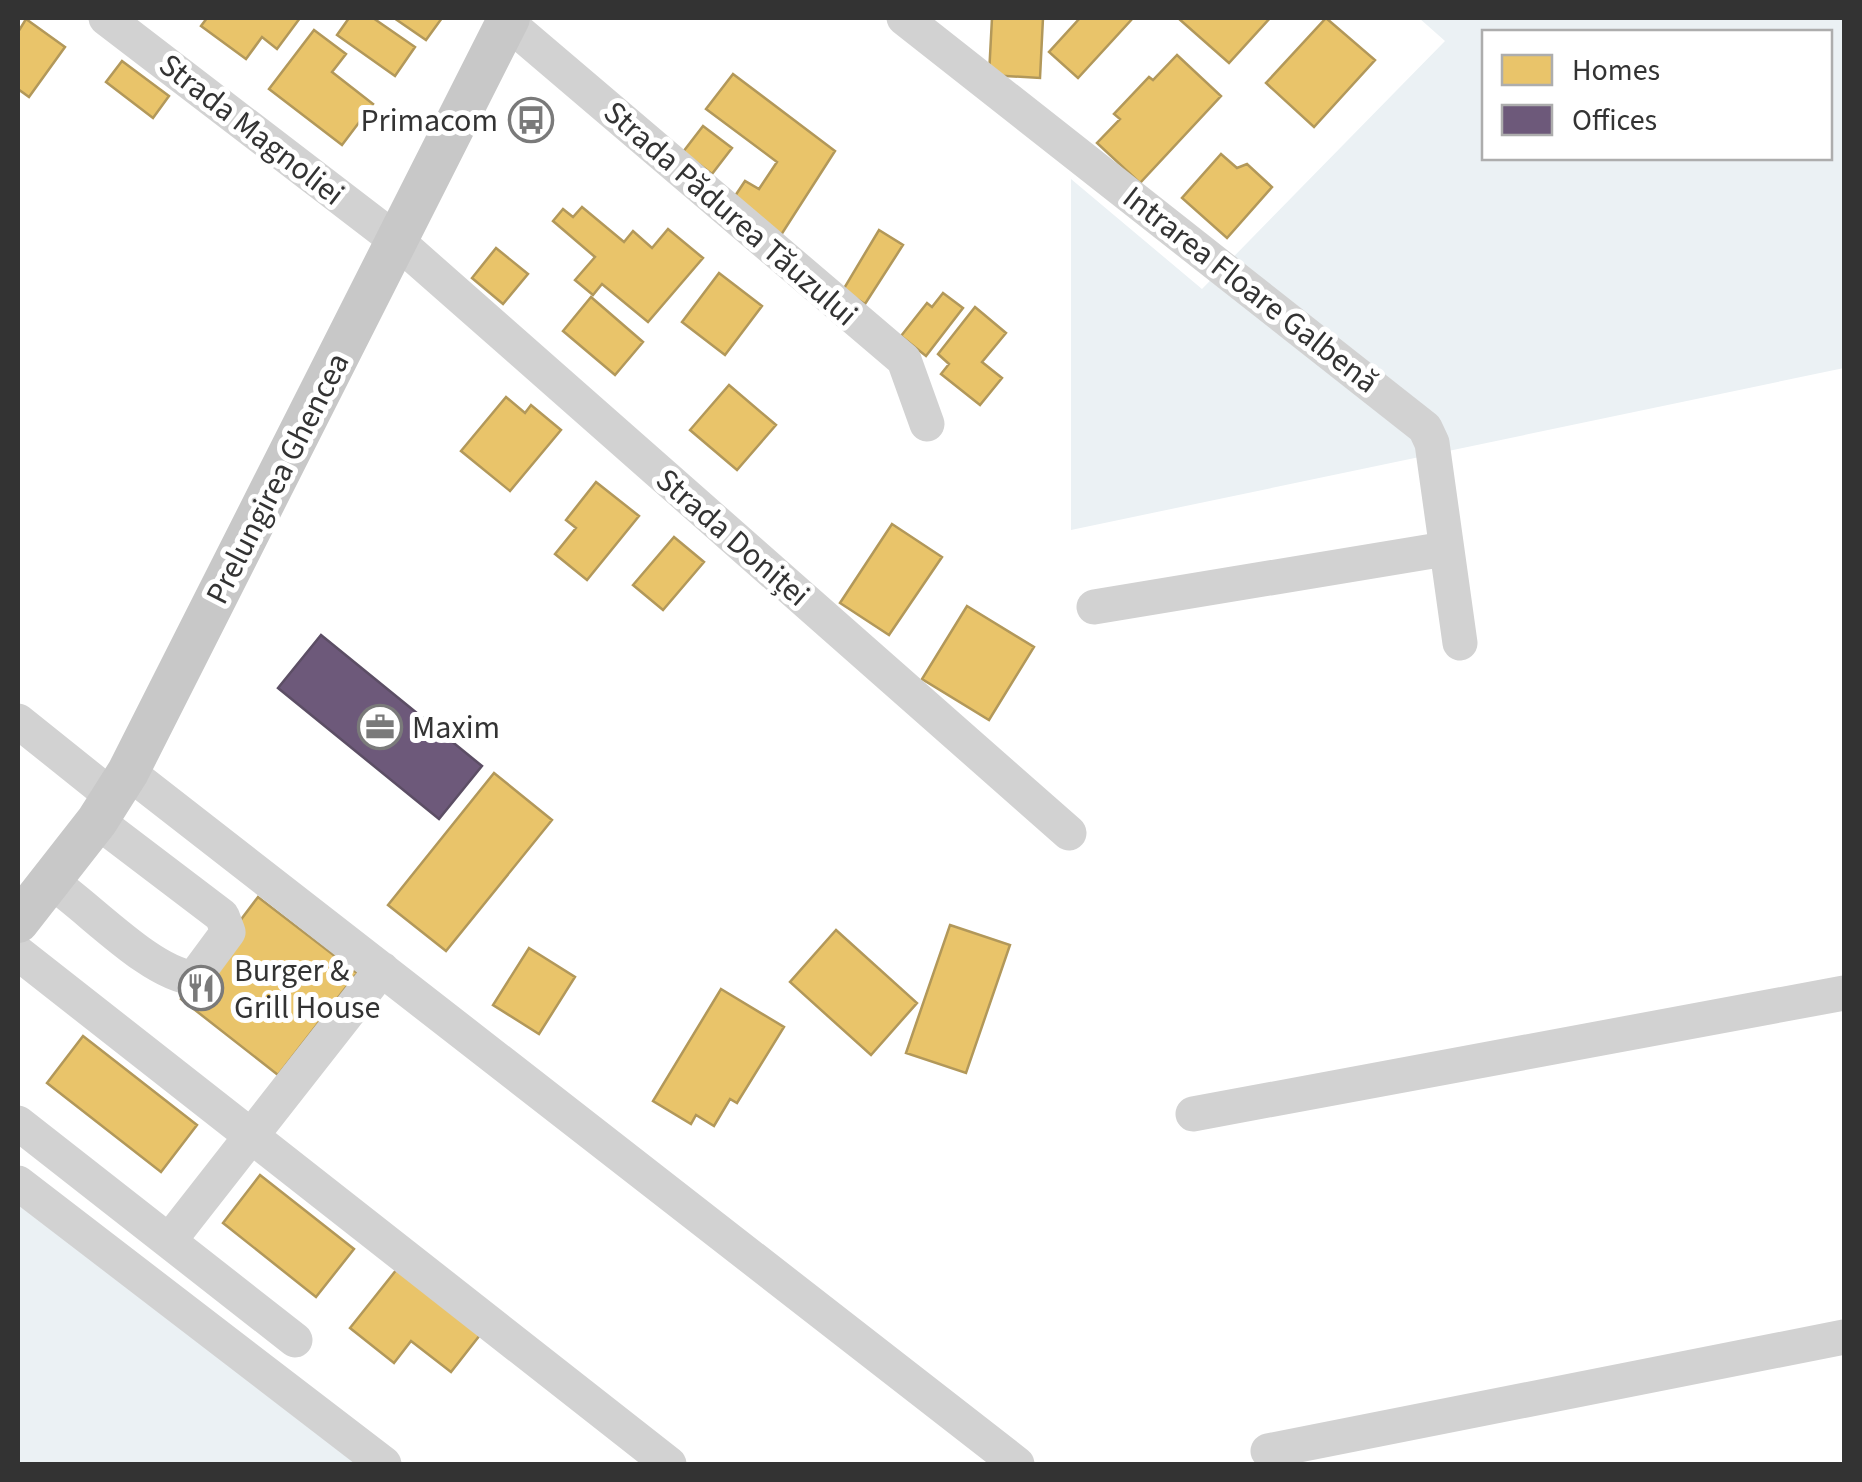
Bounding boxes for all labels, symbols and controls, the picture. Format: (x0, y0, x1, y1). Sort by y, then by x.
legend (1482, 30, 1832, 160)
street label: Strada Magnoliei (149, 43, 354, 217)
text: Homes (1572, 49, 1660, 92)
street label: Strada Pădurea Tăuzului (593, 90, 867, 337)
bus stop icon: Primacom (508, 97, 554, 143)
place label: Primacom (360, 98, 498, 144)
text: Offices (1572, 99, 1657, 142)
street label: Intrarea Floare Galbenă (1113, 175, 1388, 404)
street label: Prelungirea Ghencea (195, 345, 361, 612)
street label: Strada Doniței (645, 458, 819, 618)
office icon: Maxim (357, 704, 403, 750)
place label: Maxim (412, 705, 500, 751)
place label: Burger & Grill House (234, 948, 380, 1031)
restaurant icon: Burger & Grill House (178, 965, 224, 1011)

